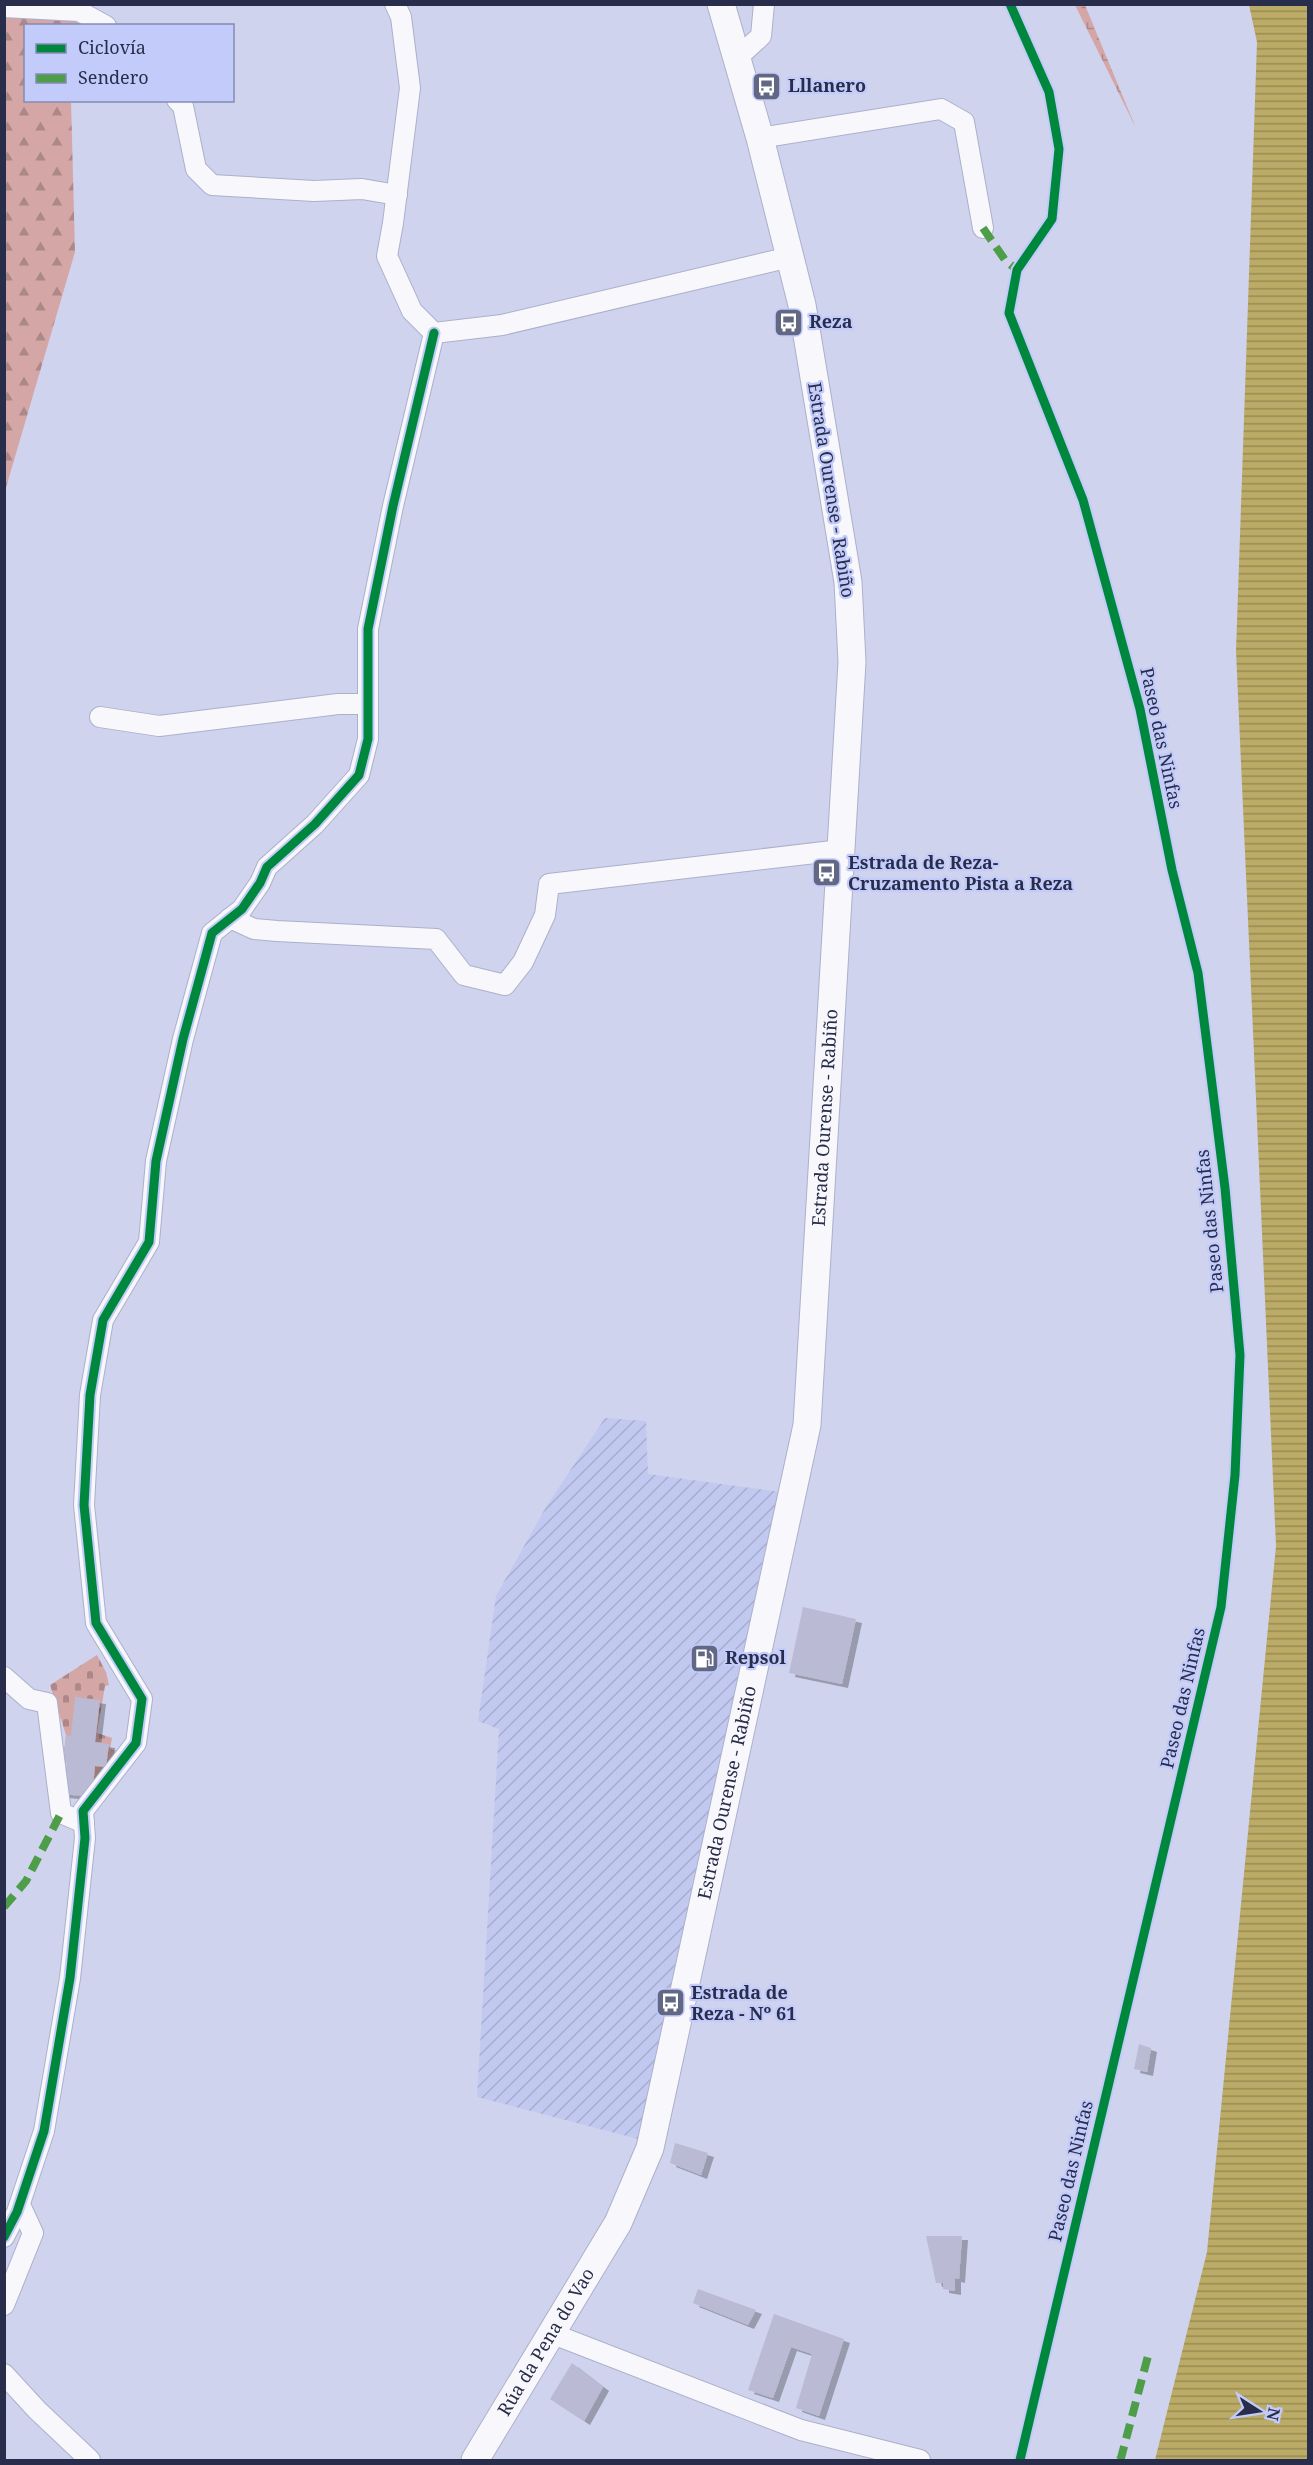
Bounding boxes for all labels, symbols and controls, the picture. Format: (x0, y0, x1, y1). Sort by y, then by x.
legend (24, 24, 234, 102)
text: Ciclovía (78, 35, 146, 59)
text: Sendero (78, 65, 149, 89)
bus stop icon: Lllanero (751, 70, 783, 102)
place label: Lllanero (788, 73, 866, 97)
bus stop icon: Reza (772, 306, 804, 338)
place label: Reza (809, 309, 853, 333)
street label: Estrada Ourense - Rabiño (803, 380, 861, 599)
street label: Paseo das Ninfas (1135, 665, 1189, 811)
place label: Estrada de Reza- Cruzamento Pista a Reza (848, 850, 1073, 895)
bus stop icon: Estrada de Reza- Cruzamento Pista a Reza (811, 857, 843, 889)
street label: Estrada Ourense - Rabiño (806, 1008, 843, 1227)
street label: Paseo das Ninfas (1190, 1148, 1228, 1294)
street label: Paseo das Ninfas (1154, 1625, 1210, 1771)
fuel station icon: Repsol (688, 1642, 720, 1674)
place label: Repsol (725, 1645, 786, 1669)
street label: Estrada Ourense - Rabiño (691, 1683, 761, 1901)
place label: Estrada de Reza - Nº 61 (691, 1980, 796, 2025)
bus stop icon: Estrada de Reza - Nº 61 (654, 1987, 686, 2019)
street label: Paseo das Ninfas (1042, 2098, 1098, 2244)
street label: Rúa da Pena do Vao (492, 2263, 599, 2420)
north arrow (1229, 2381, 1289, 2441)
text: N (1262, 2406, 1286, 2423)

